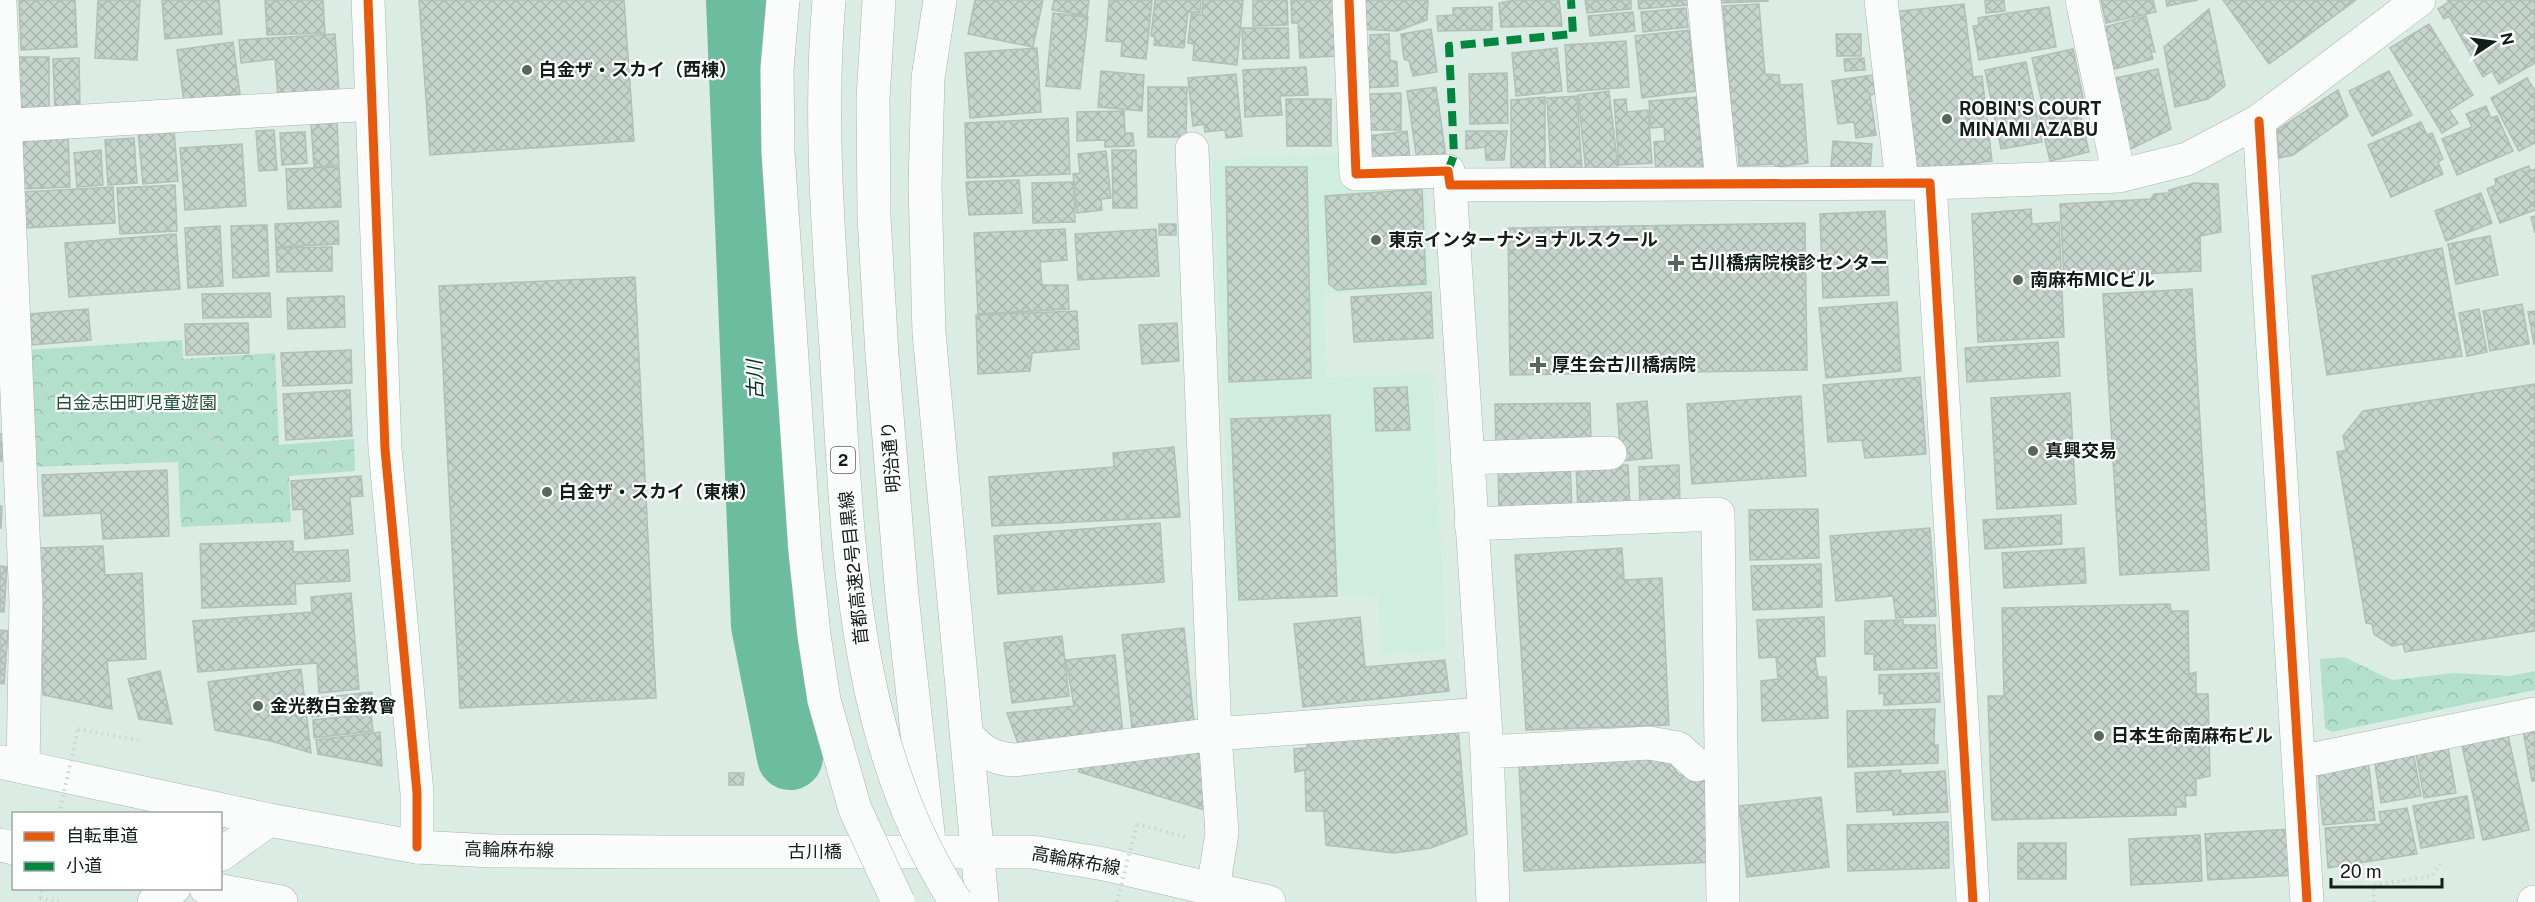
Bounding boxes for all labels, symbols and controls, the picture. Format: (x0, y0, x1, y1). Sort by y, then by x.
north arrow (2463, 12, 2523, 72)
text: N (2496, 31, 2518, 47)
place label: 白金ザ・スカイ（西棟） (539, 59, 737, 80)
marker: 白金ザ・スカイ（西棟） (520, 63, 534, 77)
place label: ROBIN'S COURT MINAMI AZABU (1959, 98, 2101, 140)
marker: ROBIN'S COURT MINAMI AZABU (1940, 112, 1954, 126)
place label: 東京インターナショナルスクール (1388, 229, 1658, 250)
marker: 東京インターナショナルスクール (1369, 233, 1383, 247)
place label: 古川橋病院検診センター (1690, 252, 1888, 273)
marker: 古川橋病院検診センター (1667, 254, 1685, 272)
place label: 南麻布MICビル (2030, 269, 2155, 290)
marker: 南麻布MICビル (2011, 273, 2025, 287)
place label: 厚生会古川橋病院 (1552, 354, 1696, 375)
marker: 厚生会古川橋病院 (1529, 356, 1547, 374)
water label: 古川 (742, 358, 768, 400)
park label: 白金志田町児童遊園 (55, 392, 217, 413)
street label: 明治通り (877, 420, 904, 494)
place label: 真興交易 (2045, 440, 2117, 461)
marker: 真興交易 (2026, 444, 2040, 458)
road number: 2 (831, 447, 855, 473)
place label: 白金ザ・スカイ（東棟） (559, 481, 757, 502)
marker: 白金ザ・スカイ（東棟） (540, 485, 554, 499)
street label: 首都高速2号目黒線 (835, 490, 872, 646)
place label: 金光教白金教會 (270, 695, 396, 716)
marker: 金光教白金教會 (251, 699, 265, 713)
place label: 日本生命南麻布ビル (2111, 725, 2273, 746)
marker: 日本生命南麻布ビル (2092, 729, 2106, 743)
legend (12, 812, 222, 890)
text: 自転車道 (66, 825, 138, 846)
street label: 高輪麻布線 (464, 838, 554, 861)
street label: 古川橋 (788, 841, 842, 862)
street label: 高輪麻布線 (1030, 842, 1122, 879)
scale bar (2331, 851, 2442, 889)
text: 小道 (66, 855, 102, 876)
text: 20 m (2340, 861, 2382, 882)

